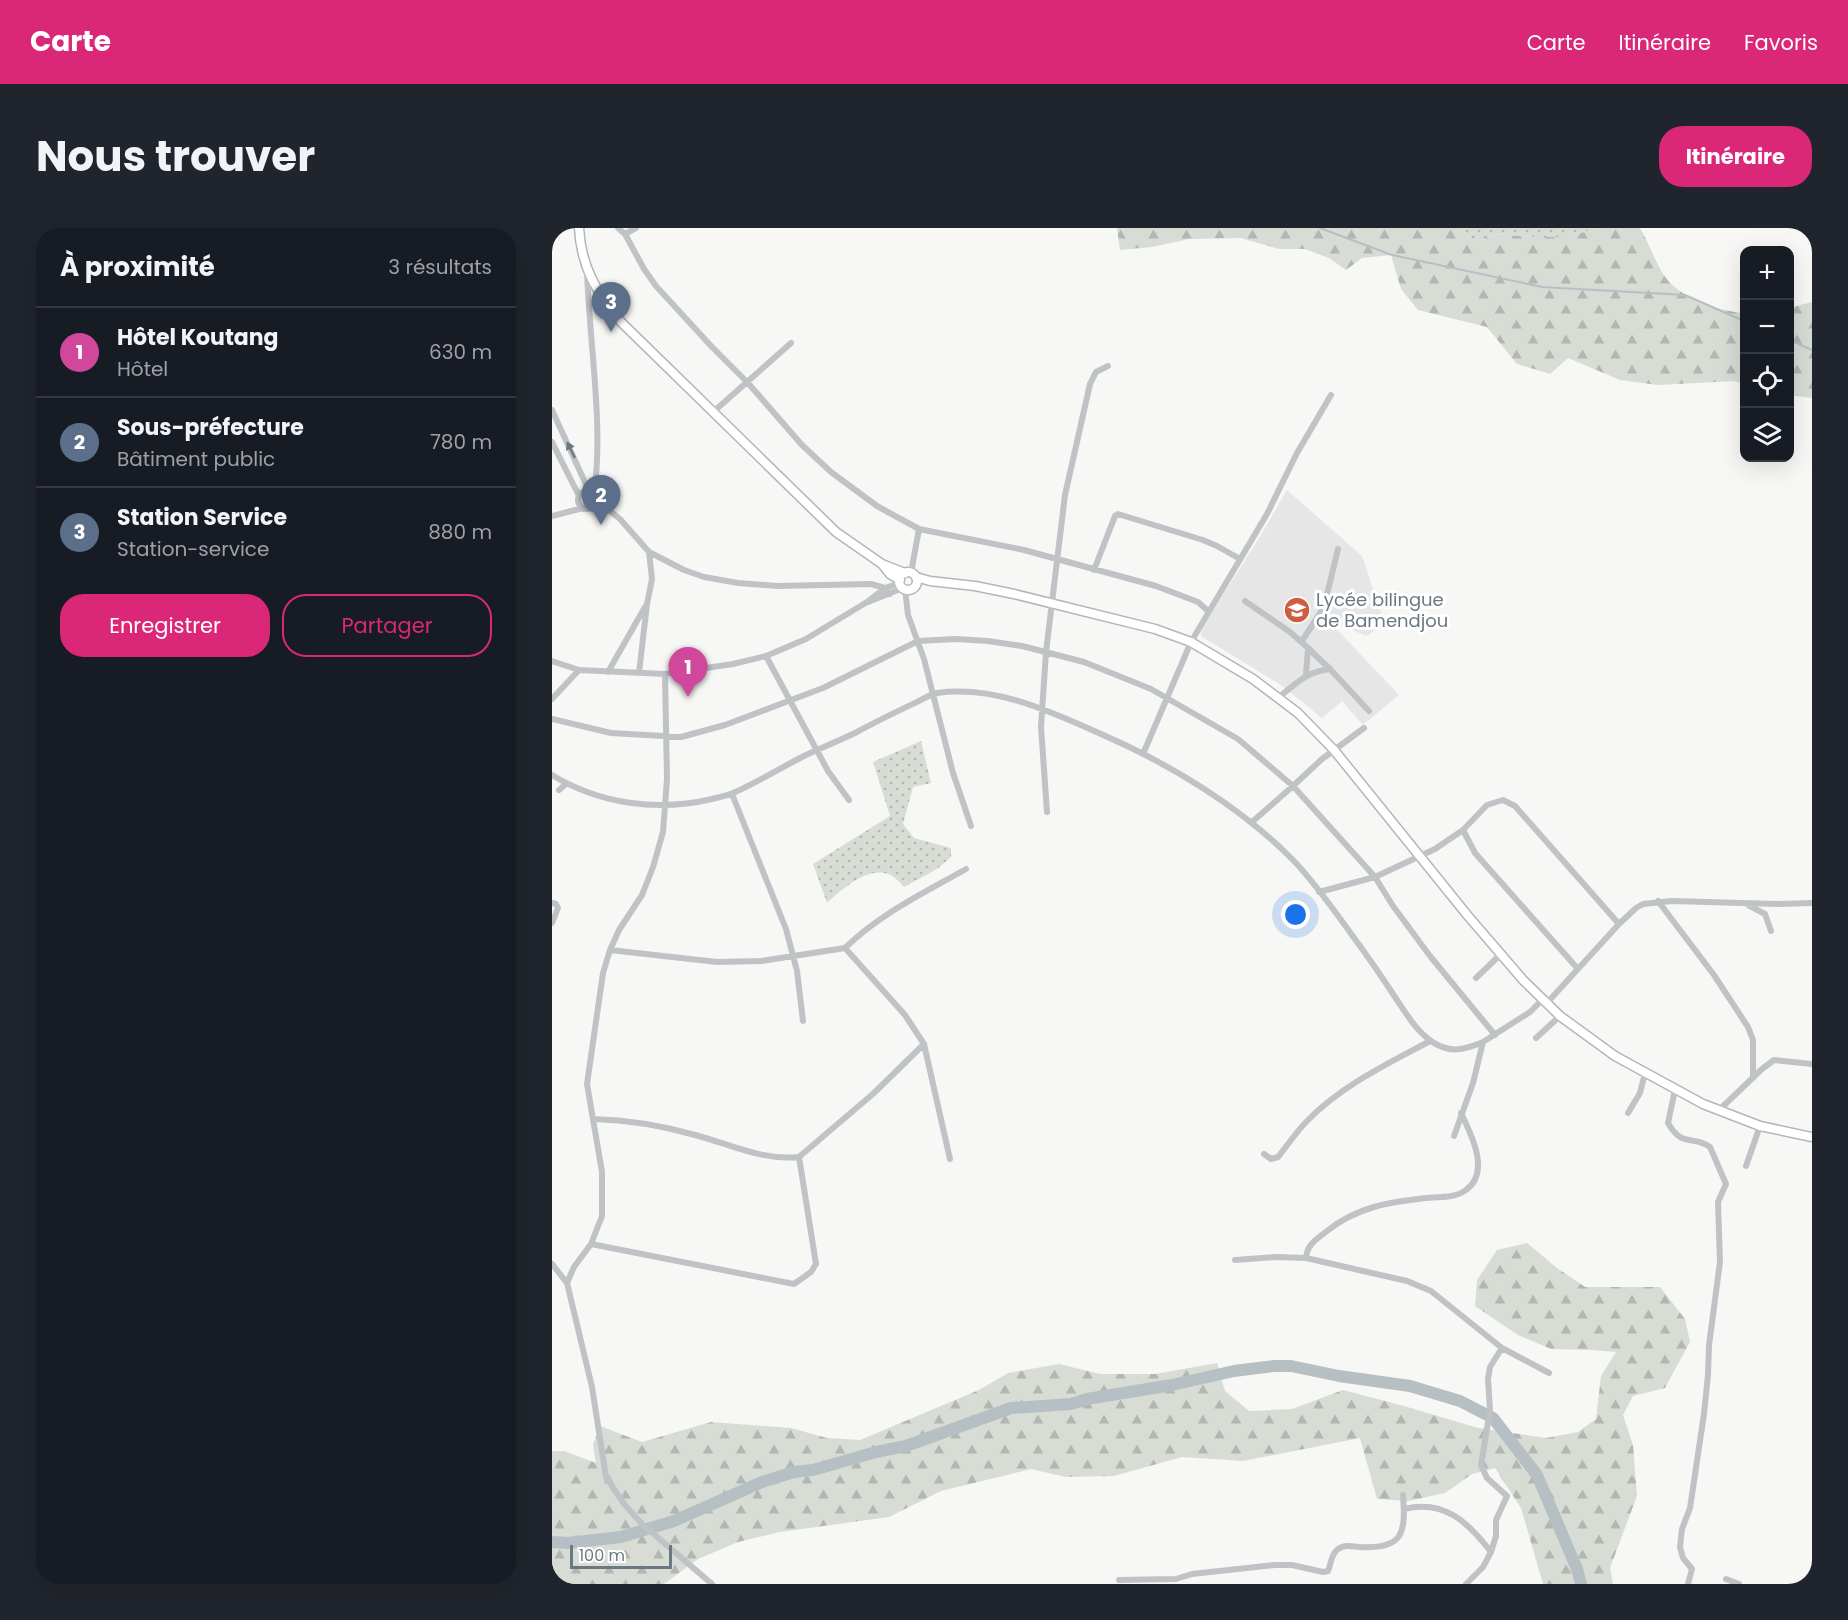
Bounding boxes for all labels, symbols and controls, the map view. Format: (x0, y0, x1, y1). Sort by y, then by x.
text: Carte (30, 22, 111, 61)
text: Carte (1527, 28, 1586, 57)
text: Itinéraire (1619, 28, 1711, 57)
text: Favoris (1744, 28, 1818, 57)
button: Itinéraire (1659, 126, 1812, 187)
text: Nous trouver (36, 127, 315, 186)
map controls (1740, 246, 1794, 462)
button: + (1740, 246, 1794, 300)
text: À proximité (60, 249, 215, 285)
text: 3 résultats (388, 253, 492, 281)
pin: 3 (592, 282, 630, 332)
button: − (1740, 300, 1794, 354)
text: Hôtel Koutang (117, 322, 279, 353)
text: 1 (76, 338, 83, 366)
text: 630 m (429, 338, 492, 366)
button: locate (1740, 354, 1794, 408)
text: Hôtel (117, 355, 168, 383)
button: layers (1740, 408, 1794, 462)
text: Sous-préfecture (117, 412, 304, 443)
text: 2 (74, 428, 85, 456)
text: 780 m (430, 428, 492, 456)
one-way arrow (567, 441, 576, 458)
text: Bâtiment public (117, 445, 275, 473)
pin: 2 (581, 476, 620, 525)
text: Station Service (117, 502, 287, 533)
text: 3 (73, 518, 86, 546)
text: 880 m (428, 518, 492, 546)
text: Station-service (117, 535, 269, 563)
place label: Lycée bilingue de Bamendjou (1316, 587, 1448, 633)
button: Enregistrer (60, 594, 270, 657)
button: Partager (282, 594, 492, 657)
school or university icon: Lycée bilingue de Bamendjou (1282, 595, 1312, 625)
pin: 1 (668, 648, 708, 697)
your location (1281, 900, 1310, 929)
scale bar (570, 1542, 672, 1570)
text: 100 m (579, 1544, 625, 1567)

